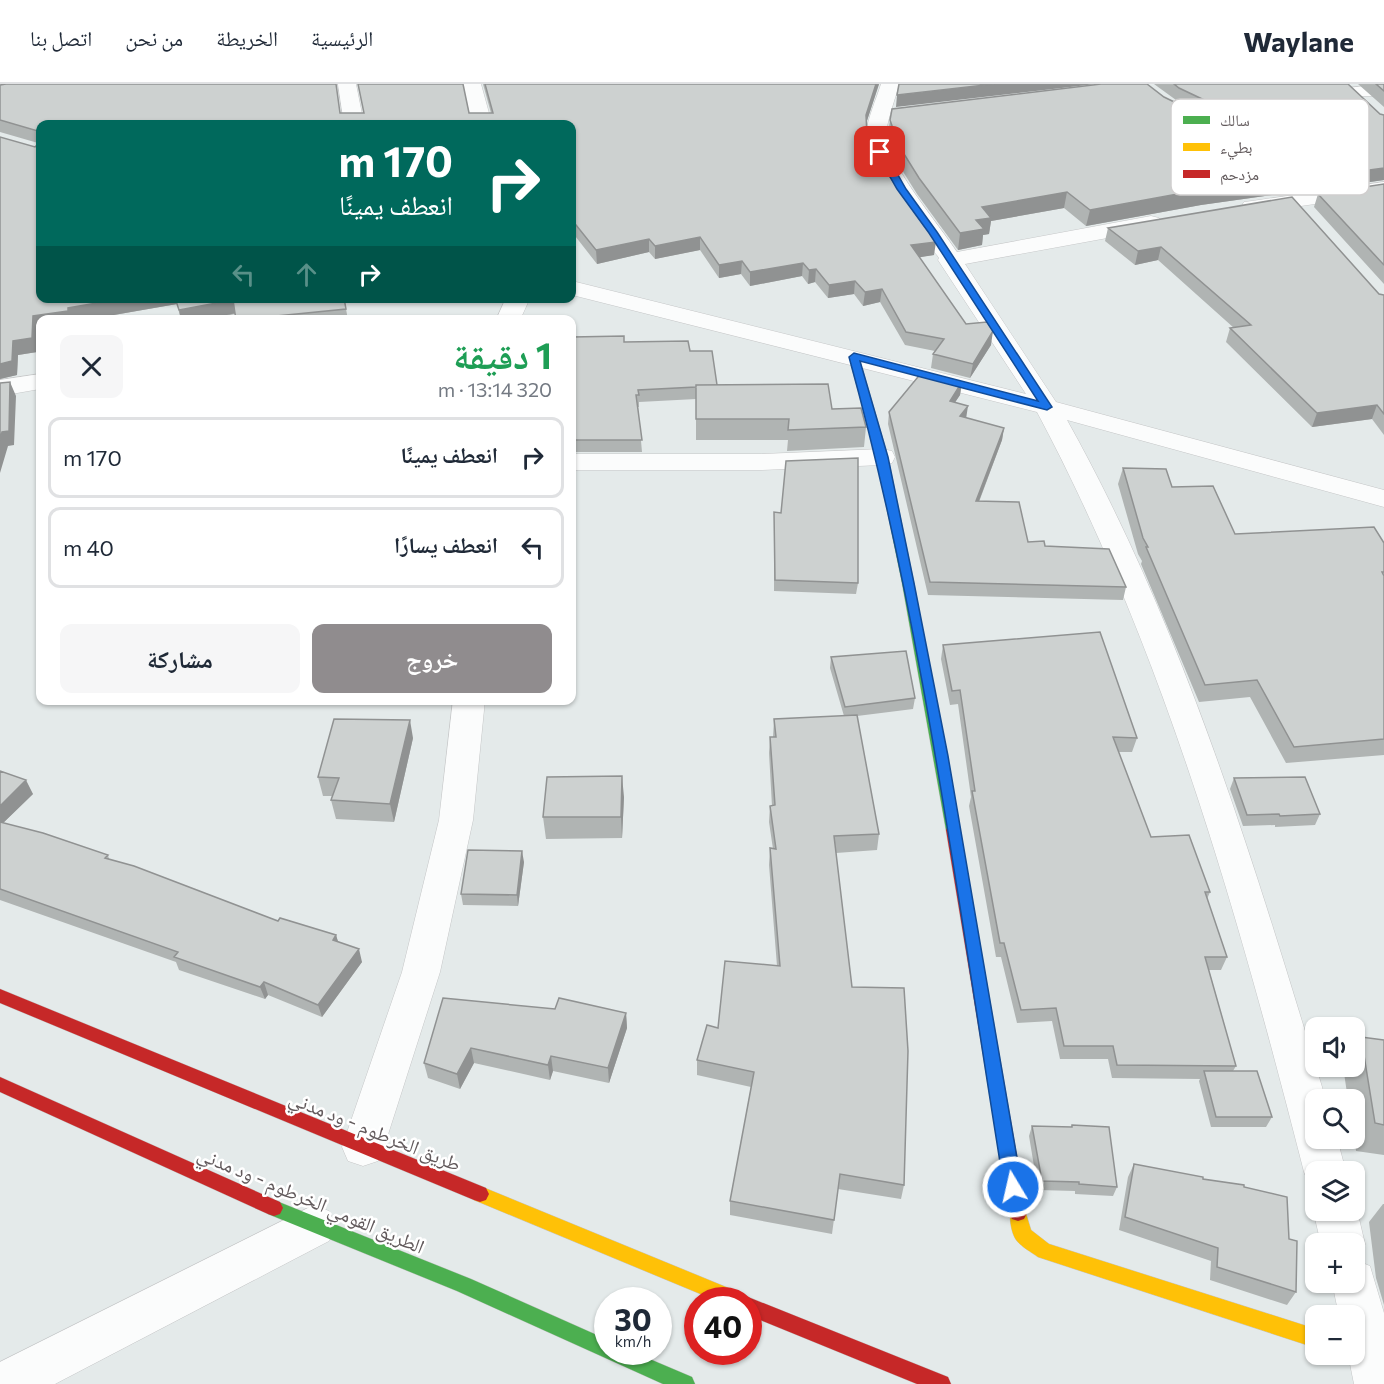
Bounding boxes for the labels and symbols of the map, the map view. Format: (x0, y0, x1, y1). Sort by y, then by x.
legend (1171, 99, 1369, 195)
text: سالك (1220, 110, 1250, 129)
pin (854, 126, 905, 177)
text: بطيء (1220, 137, 1252, 160)
text: مزدحم (1220, 164, 1259, 185)
street label: طريق الخرطوم - ود مدني (284, 1085, 465, 1180)
street label: الطريق القومي الخرطوم - ود مدني (192, 1140, 428, 1262)
position arrow (981, 1155, 1045, 1219)
speed limit sign: 40 (684, 1287, 762, 1365)

